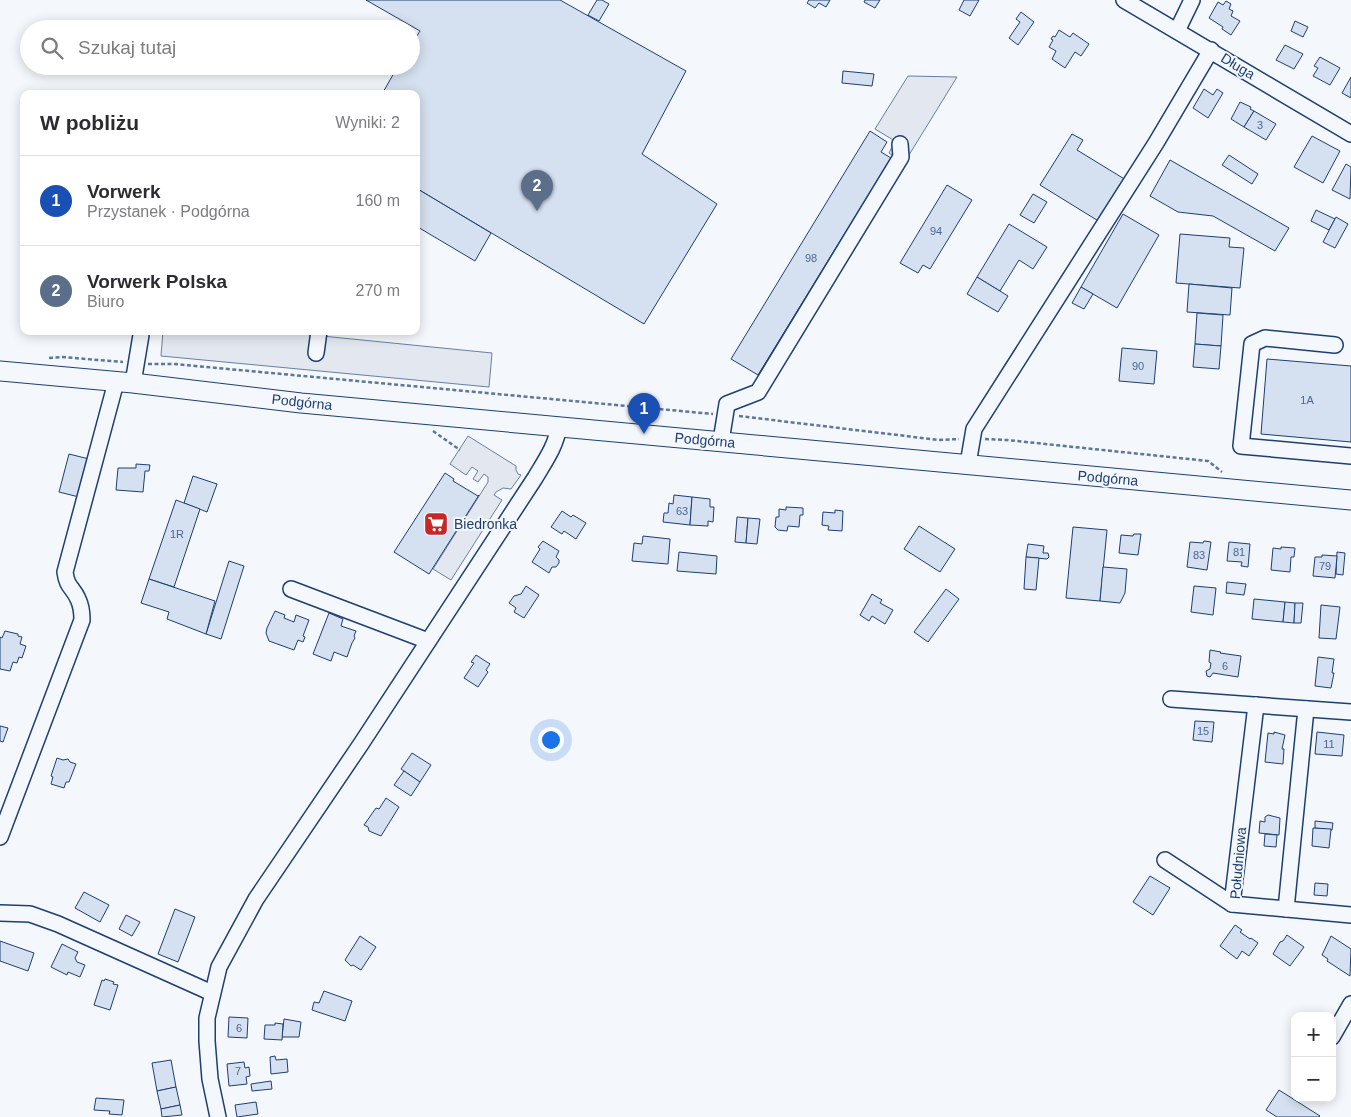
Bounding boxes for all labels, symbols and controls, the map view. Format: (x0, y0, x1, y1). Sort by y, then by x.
search box (20, 20, 420, 75)
icon: search (38, 34, 66, 62)
text: Szukaj tutaj (78, 37, 176, 58)
street label: Długa (1218, 50, 1258, 82)
text: W pobliżu (40, 111, 139, 134)
text: Wyniki: 2 (335, 114, 400, 131)
house number: 3 (1257, 119, 1263, 131)
pin: 2 (521, 170, 553, 211)
text: Vorwerk (87, 181, 161, 202)
text: 1 (52, 192, 60, 209)
text: 160 m (356, 192, 400, 209)
text: Przystanek · Podgórna (87, 203, 250, 220)
house number: 94 (930, 225, 942, 237)
house number: 98 (805, 252, 817, 264)
text: Vorwerk Polska (87, 271, 227, 292)
text: 2 (52, 282, 60, 299)
text: 270 m (356, 282, 400, 299)
text: Biuro (87, 293, 124, 310)
house number: 90 (1132, 360, 1144, 372)
street label: Podgórna (271, 391, 333, 413)
pin: 1 (628, 393, 660, 434)
house number: 1A (1300, 394, 1314, 406)
street label: Podgórna (674, 429, 736, 451)
street label: Podgórna (1077, 467, 1139, 489)
house number: 63 (676, 505, 688, 517)
supermarket icon: Biedronka (423, 511, 449, 537)
place label: Biedronka (454, 516, 517, 532)
house number: 1R (170, 528, 184, 540)
house number: 81 (1233, 546, 1245, 558)
house number: 83 (1193, 549, 1205, 561)
house number: 79 (1319, 560, 1331, 572)
house number: 6 (1222, 660, 1228, 672)
house number: 15 (1197, 725, 1209, 737)
your location (538, 727, 564, 753)
house number: 11 (1323, 738, 1335, 750)
street label: Południowa (1227, 826, 1249, 900)
map controls (1291, 1012, 1336, 1102)
button: + (1291, 1012, 1336, 1057)
house number: 6 (236, 1022, 242, 1034)
button: − (1291, 1057, 1336, 1102)
house number: 7 (235, 1065, 241, 1077)

